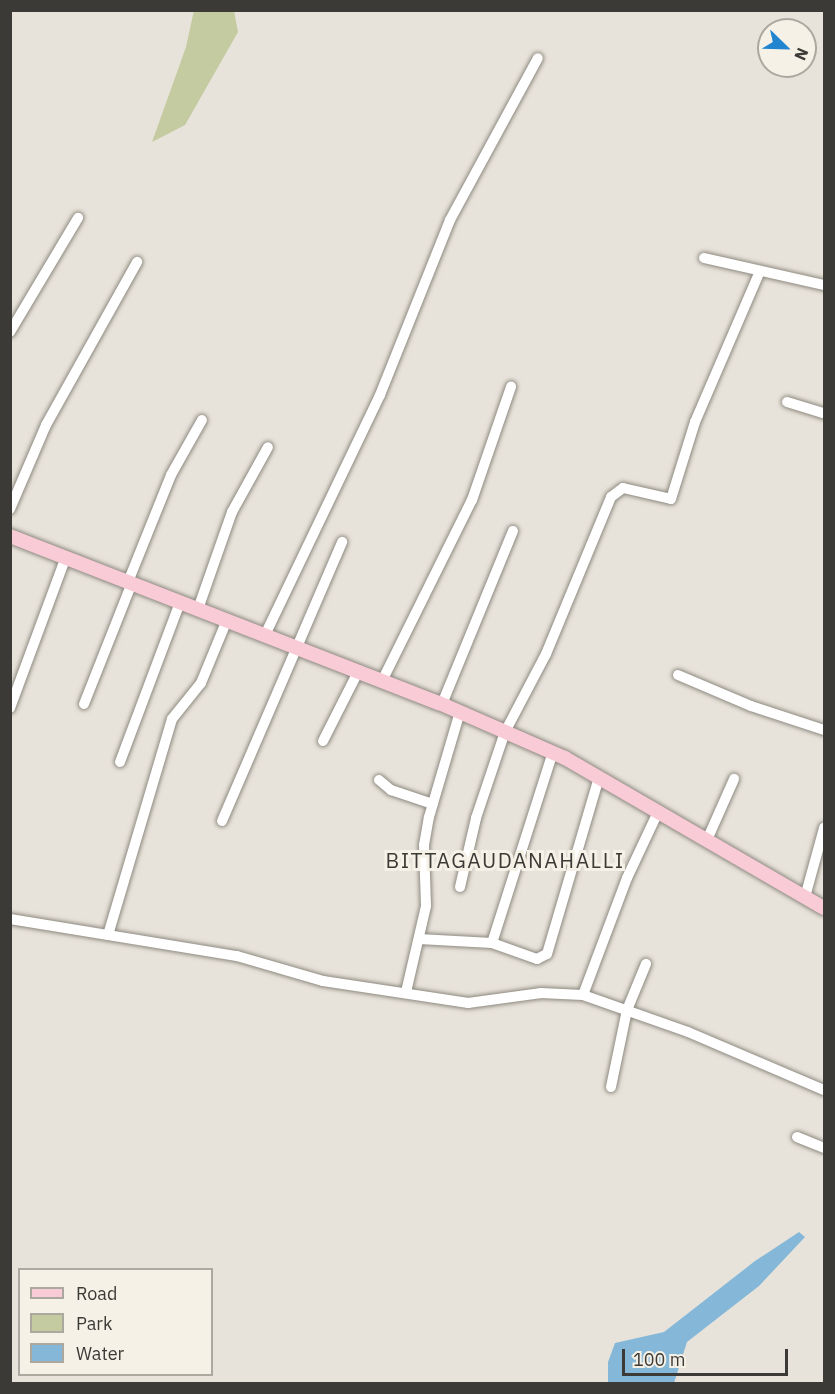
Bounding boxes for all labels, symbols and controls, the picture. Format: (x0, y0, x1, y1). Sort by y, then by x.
north arrow (757, 18, 817, 78)
text: N (790, 45, 813, 63)
district label: BITTAGAUDANAHALLI (385, 847, 625, 873)
legend (18, 1268, 213, 1376)
text: Road (76, 1282, 117, 1305)
text: Park (76, 1312, 112, 1335)
scale bar (625, 1337, 792, 1375)
text: Water (76, 1342, 124, 1365)
text: 100 m (633, 1348, 685, 1371)

